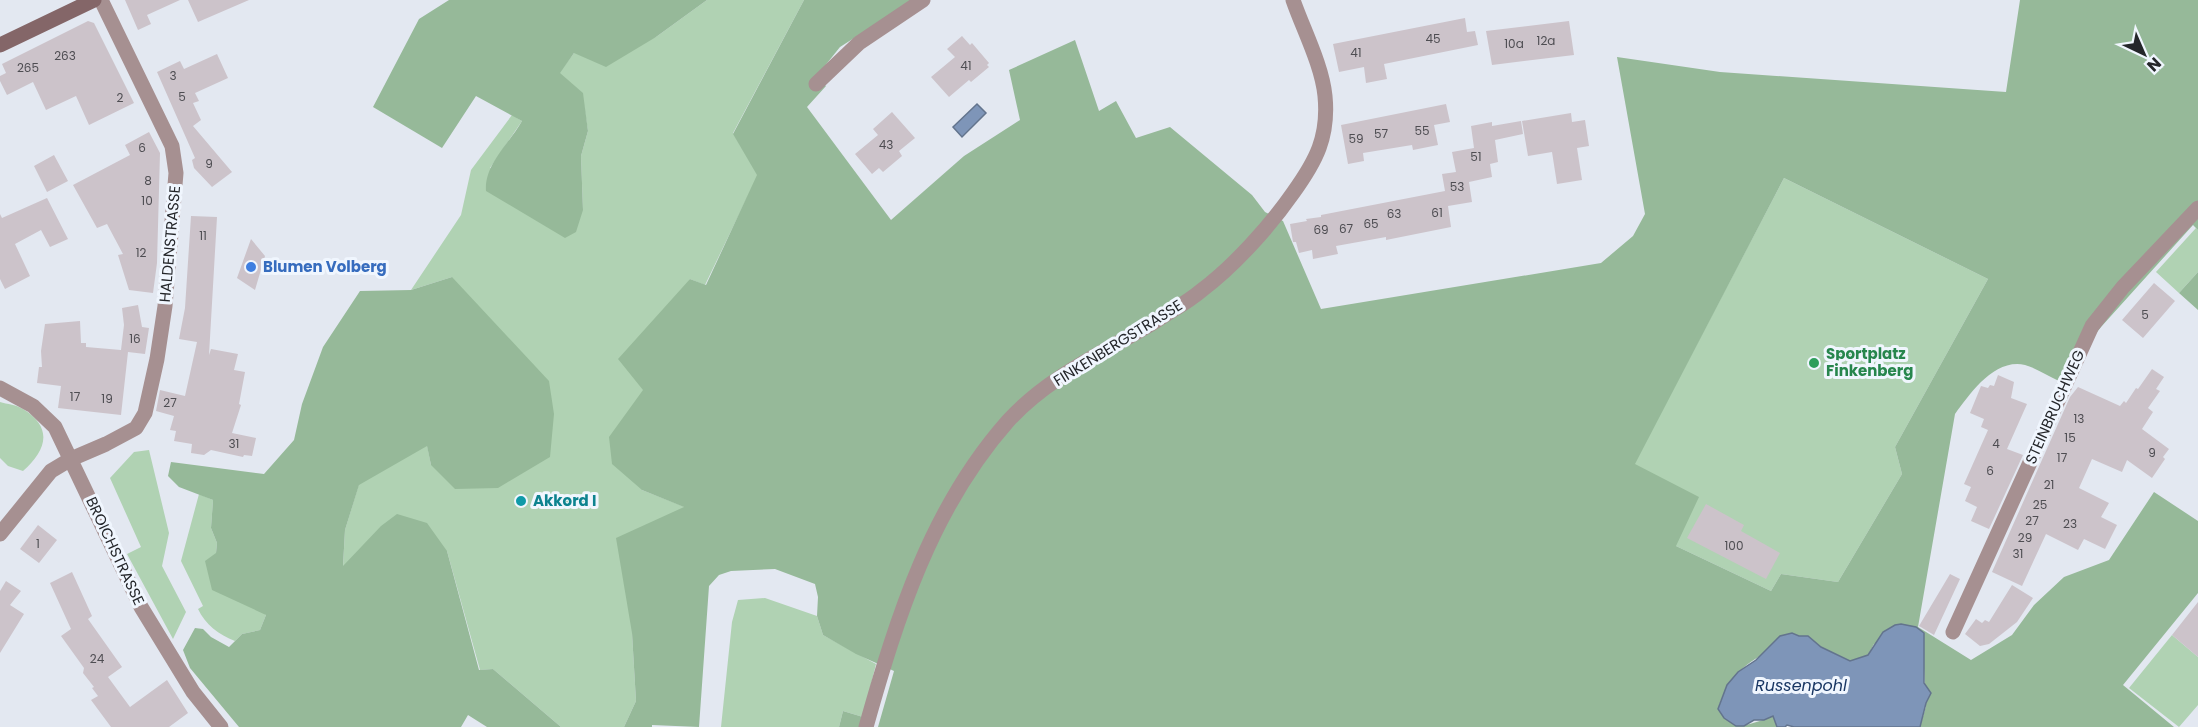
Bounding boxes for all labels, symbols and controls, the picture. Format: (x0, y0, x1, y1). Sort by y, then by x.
north arrow (2114, 24, 2174, 84)
house number: 45 (1425, 30, 1441, 47)
house number: 12a (1537, 32, 1555, 49)
house number: 10a (1504, 35, 1524, 52)
house number: 41 (1350, 44, 1362, 61)
house number: 263 (54, 47, 76, 64)
text: N (2142, 52, 2166, 77)
house number: 41 (960, 57, 972, 74)
house number: 265 (17, 59, 39, 76)
house number: 3 (169, 67, 177, 84)
house number: 5 (178, 88, 186, 105)
house number: 2 (117, 89, 124, 106)
house number: 55 (1414, 122, 1430, 139)
house number: 57 (1374, 125, 1388, 142)
house number: 59 (1348, 130, 1364, 147)
house number: 43 (879, 136, 893, 153)
house number: 6 (138, 139, 146, 156)
house number: 51 (1470, 148, 1482, 165)
house number: 9 (205, 155, 213, 172)
house number: 8 (144, 172, 152, 189)
house number: 53 (1450, 178, 1464, 195)
street label: HALDENSTRASSE (154, 185, 185, 303)
house number: 10 (141, 192, 153, 209)
house number: 61 (1431, 204, 1443, 221)
house number: 63 (1387, 205, 1401, 222)
house number: 65 (1363, 215, 1379, 232)
house number: 67 (1339, 220, 1354, 237)
house number: 69 (1313, 221, 1329, 238)
house number: 11 (199, 227, 207, 244)
house number: 12 (136, 244, 146, 261)
place label: Blumen Volberg (263, 256, 387, 277)
marker: Blumen Volberg (244, 260, 258, 274)
street label: FINKENBERGSTRASSE (1049, 294, 1186, 391)
house number: 5 (2141, 306, 2149, 323)
house number: 16 (129, 330, 141, 347)
place label: Sportplatz Finkenberg (1826, 343, 1913, 381)
street label: STEINBRUCHWEG (2020, 346, 2089, 467)
marker: Sportplatz Finkenberg (1807, 356, 1821, 370)
house number: 17 (70, 388, 81, 405)
house number: 19 (101, 390, 113, 407)
house number: 27 (163, 394, 177, 411)
house number: 13 (2074, 410, 2084, 427)
house number: 15 (2064, 429, 2076, 446)
house number: 31 (229, 435, 239, 452)
house number: 4 (1992, 435, 2000, 452)
house number: 9 (2148, 444, 2156, 461)
house number: 17 (2057, 449, 2068, 466)
house number: 6 (1986, 462, 1994, 479)
house number: 21 (2044, 476, 2054, 493)
place label: Akkord I (533, 490, 596, 511)
street label: BROICHSTRASSE (81, 493, 150, 608)
marker: Akkord I (514, 494, 528, 508)
house number: 25 (2033, 496, 2047, 513)
house number: 27 (2025, 512, 2039, 529)
house number: 23 (2063, 515, 2077, 532)
house number: 29 (2018, 529, 2032, 546)
house number: 1 (36, 535, 40, 552)
house number: 100 (1725, 537, 1743, 554)
house number: 31 (2013, 545, 2023, 562)
house number: 24 (90, 650, 105, 667)
water label: Russenpohl (1755, 674, 1847, 697)

